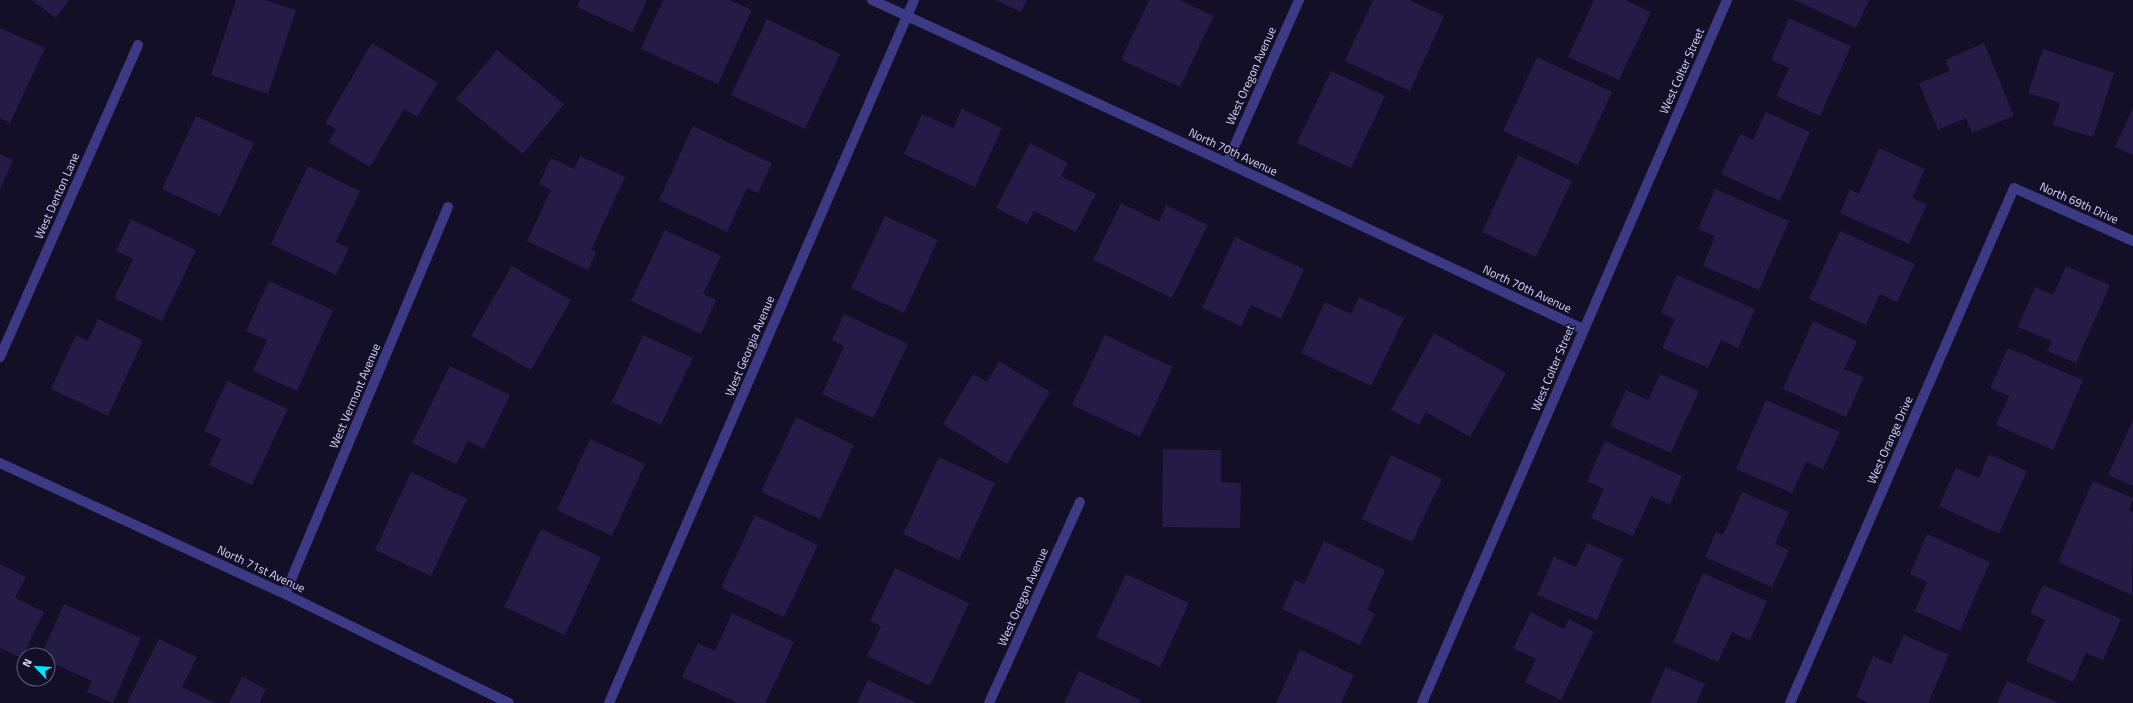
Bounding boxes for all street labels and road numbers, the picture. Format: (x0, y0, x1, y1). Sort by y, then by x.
street label: West Oregon Avenue (1220, 24, 1281, 128)
street label: West Colter Street (1654, 24, 1709, 117)
street label: North 70th Avenue (1186, 123, 1281, 180)
street label: West Denton Lane (29, 149, 84, 242)
street label: North 69th Drive (2037, 177, 2122, 228)
street label: North 70th Avenue (1480, 260, 1575, 317)
street label: West Georgia Avenue (720, 293, 779, 399)
street label: West Colter Street (1526, 321, 1580, 414)
street label: West Vermont Avenue (324, 340, 385, 451)
street label: West Orange Drive (1862, 393, 1917, 487)
street label: North 71st Avenue (214, 540, 308, 597)
street label: West Oregon Avenue (992, 545, 1053, 649)

